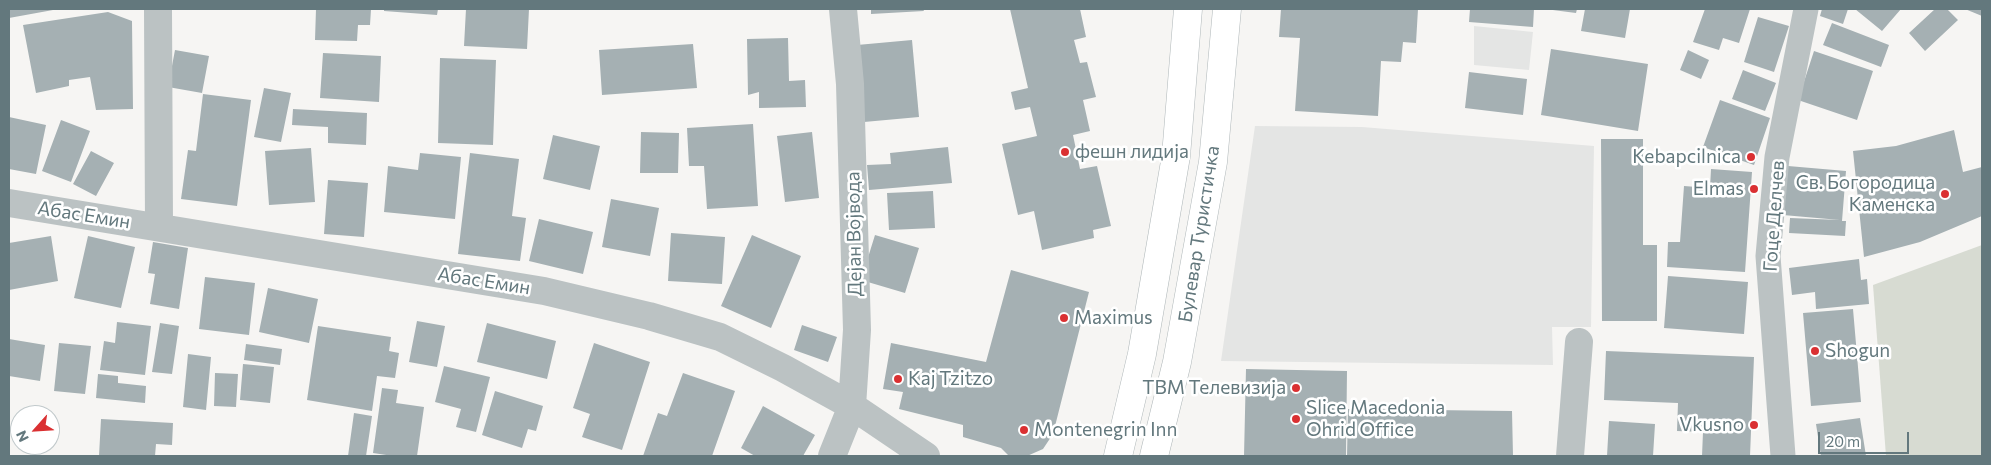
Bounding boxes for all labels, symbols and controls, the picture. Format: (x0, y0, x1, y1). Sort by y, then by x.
place label: фешн лидија (1075, 141, 1189, 163)
street label: Булевар Туристичка (1174, 144, 1224, 324)
marker: фешн лидија (1059, 146, 1071, 158)
place label: Kebapcilnica (1632, 146, 1741, 168)
marker: Kebapcilnica (1745, 151, 1757, 163)
street label: Гоце Делчев (1759, 160, 1789, 272)
street label: Дејан Војвода (842, 171, 866, 297)
place label: Св. Богородица Каменска (1796, 172, 1935, 216)
place label: Elmas (1693, 178, 1744, 200)
marker: Elmas (1748, 183, 1760, 195)
marker: Св. Богородица Каменска (1939, 188, 1951, 200)
street label: Абас Емин (36, 196, 132, 234)
street label: Абас Емин (436, 262, 532, 300)
place label: Maximus (1074, 307, 1153, 329)
marker: Maximus (1058, 312, 1070, 324)
place label: Shogun (1825, 340, 1890, 362)
marker: Shogun (1809, 345, 1821, 357)
place label: Kaj Tzitzo (908, 368, 993, 390)
marker: Kaj Tzitzo (892, 373, 904, 385)
place label: ТВМ Телевизија (1142, 377, 1286, 399)
marker: ТВМ Телевизија (1290, 382, 1302, 394)
place label: Slice Macedonia Ohrid Office (1306, 397, 1445, 441)
north arrow (10, 405, 60, 455)
marker: Slice Macedonia Ohrid Office (1290, 413, 1302, 425)
place label: Vkusno (1679, 414, 1744, 436)
place label: Montenegrin Inn (1034, 419, 1177, 441)
marker: Vkusno (1748, 419, 1760, 431)
scale bar (1821, 422, 1912, 454)
marker: Montenegrin Inn (1018, 424, 1030, 436)
text: N (12, 428, 32, 445)
text: 20 m (1826, 432, 1860, 450)

